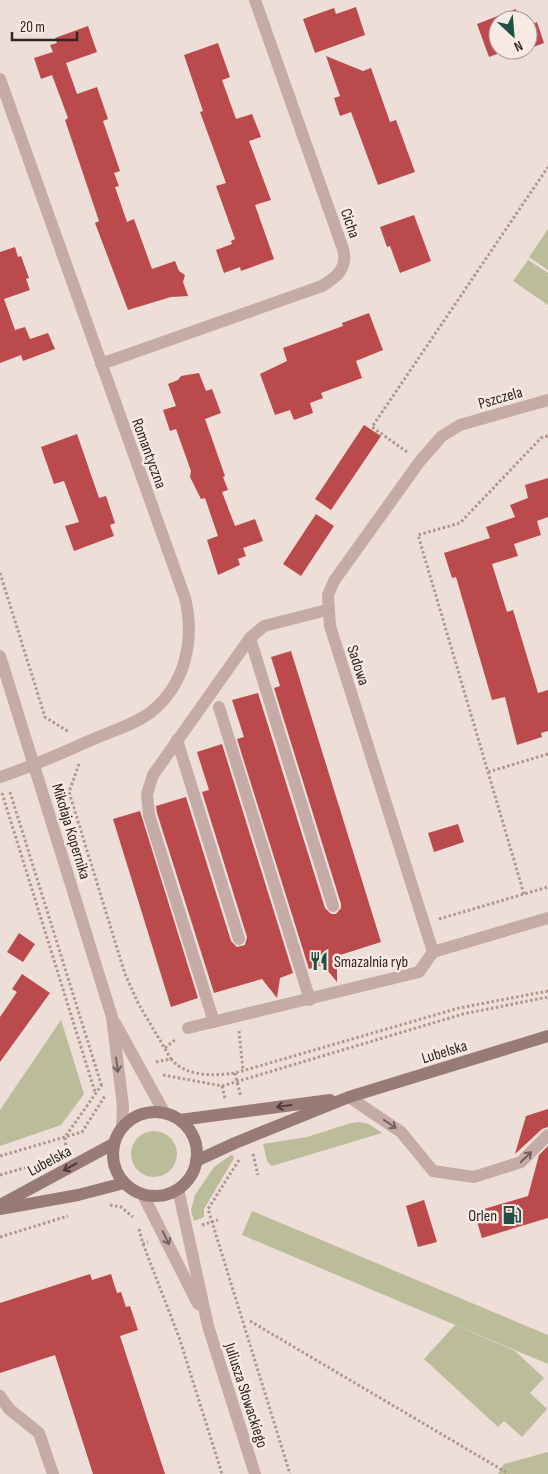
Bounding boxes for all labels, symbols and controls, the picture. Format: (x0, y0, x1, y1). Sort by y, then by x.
scale bar (12, 10, 78, 42)
north arrow (488, 10, 538, 60)
text: 20 m (20, 18, 45, 37)
text: N (511, 37, 526, 56)
street label: Cicha (336, 206, 363, 241)
street label: Pszczela (476, 383, 525, 414)
street label: Romantyczna (127, 416, 170, 491)
street label: Sadowa (342, 643, 373, 688)
street label: Mikołaja Kopernika (47, 781, 94, 882)
restaurant icon: Smazalnia ryb (308, 950, 330, 972)
place label: Smazalnia ryb (334, 953, 408, 972)
street label: Lubelska (419, 1037, 470, 1068)
one-way arrow (112, 1057, 122, 1073)
one-way arrow (276, 1101, 292, 1111)
one-way arrow (383, 1119, 397, 1129)
street label: Lubelska (25, 1142, 75, 1181)
one-way arrow (520, 1151, 533, 1163)
one-way arrow (63, 1162, 78, 1172)
fuel station icon: Orlen (501, 1204, 523, 1226)
place label: Orlen (468, 1207, 497, 1226)
one-way arrow (162, 1230, 171, 1245)
street label: Juliusza Słowackiego (219, 1340, 271, 1450)

